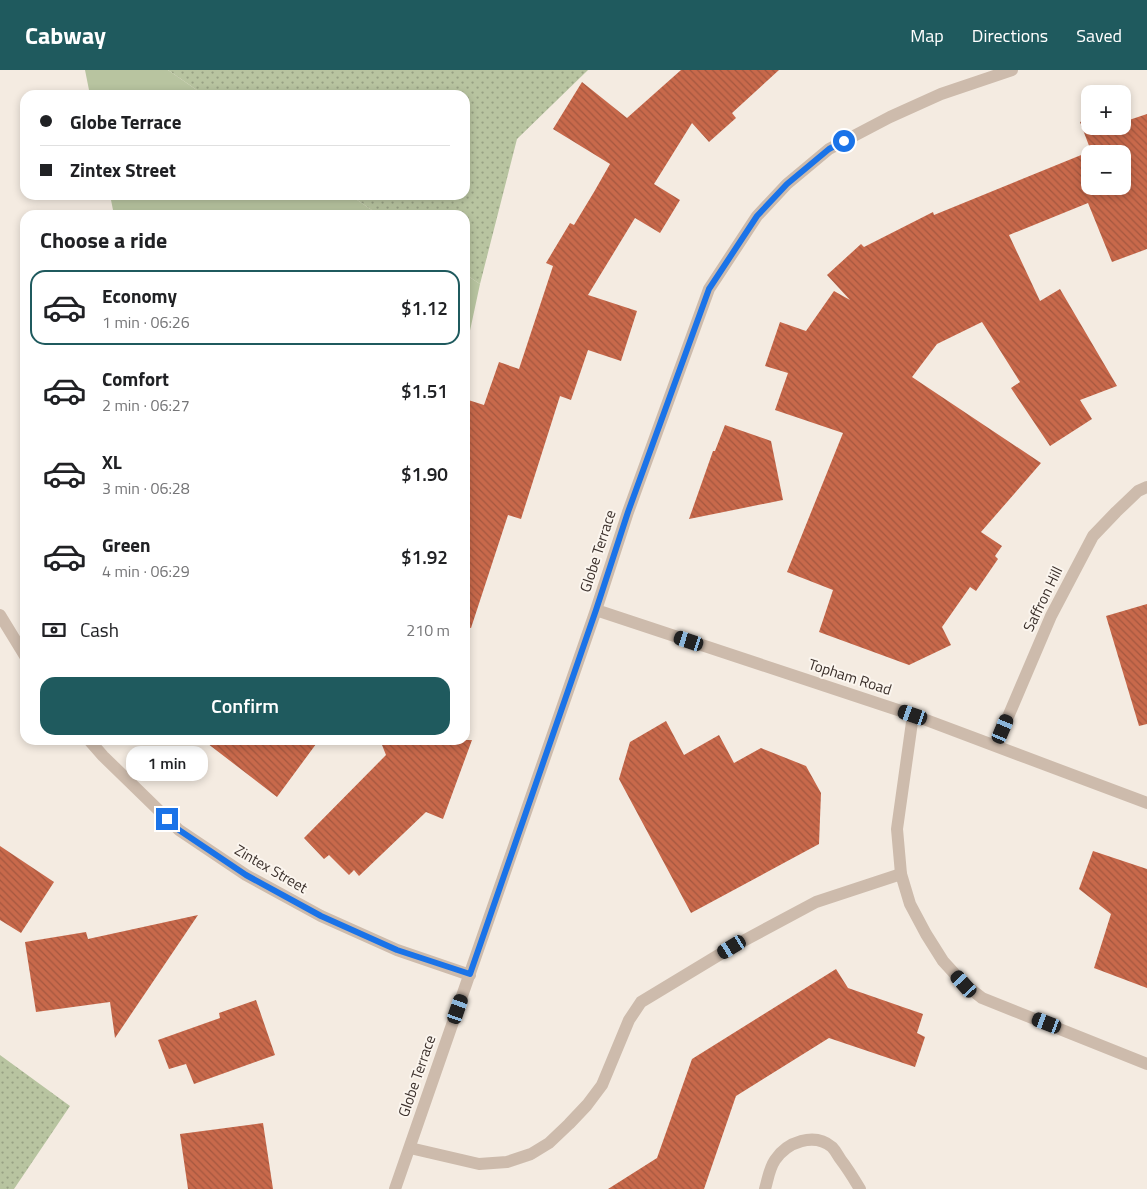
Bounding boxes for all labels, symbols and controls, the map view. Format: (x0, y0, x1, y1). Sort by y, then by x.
text: Cabway (25, 17, 106, 53)
text: Map (910, 22, 944, 49)
text: Directions (972, 22, 1048, 49)
text: Saved (1076, 22, 1122, 49)
map controls (1081, 85, 1131, 195)
button: + (1081, 85, 1131, 135)
text: Globe Terrace (70, 107, 181, 136)
route start (833, 130, 855, 152)
button: − (1081, 145, 1131, 195)
text: Zintex Street (70, 155, 176, 184)
text: Choose a ride (40, 223, 167, 257)
text: Economy (102, 281, 177, 310)
icon: car (42, 285, 87, 330)
text: $1.12 (401, 293, 448, 322)
text: 1 min · 06:26 (102, 310, 190, 334)
text: Comfort (102, 364, 169, 393)
icon: car (42, 368, 87, 413)
text: $1.51 (401, 376, 448, 405)
text: 2 min · 06:27 (102, 393, 190, 417)
text: XL (102, 447, 122, 476)
icon: car (42, 451, 87, 496)
text: $1.90 (401, 459, 448, 488)
text: 3 min · 06:28 (102, 476, 190, 500)
street label: Globe Terrace (573, 507, 622, 595)
text: Green (102, 530, 151, 559)
icon: car (42, 534, 87, 579)
text: $1.92 (401, 542, 448, 571)
text: 4 min · 06:29 (102, 559, 190, 583)
street label: Saffron Hill (1017, 562, 1068, 635)
text: Cash (80, 615, 119, 644)
icon: cash (40, 616, 68, 644)
text: 210 m (406, 618, 450, 642)
car (672, 629, 705, 653)
street label: Topham Road (806, 652, 895, 701)
button: Confirm (40, 677, 450, 735)
car (896, 703, 929, 727)
car (990, 712, 1015, 746)
callout: 1 min (126, 746, 208, 782)
text: 1 min (148, 751, 186, 775)
route end (156, 808, 178, 830)
street label: Zintex Street (230, 838, 313, 899)
car (715, 933, 748, 961)
car (948, 968, 979, 1000)
car (446, 992, 469, 1026)
car (1030, 1011, 1063, 1035)
street label: Globe Terrace (392, 1032, 441, 1120)

